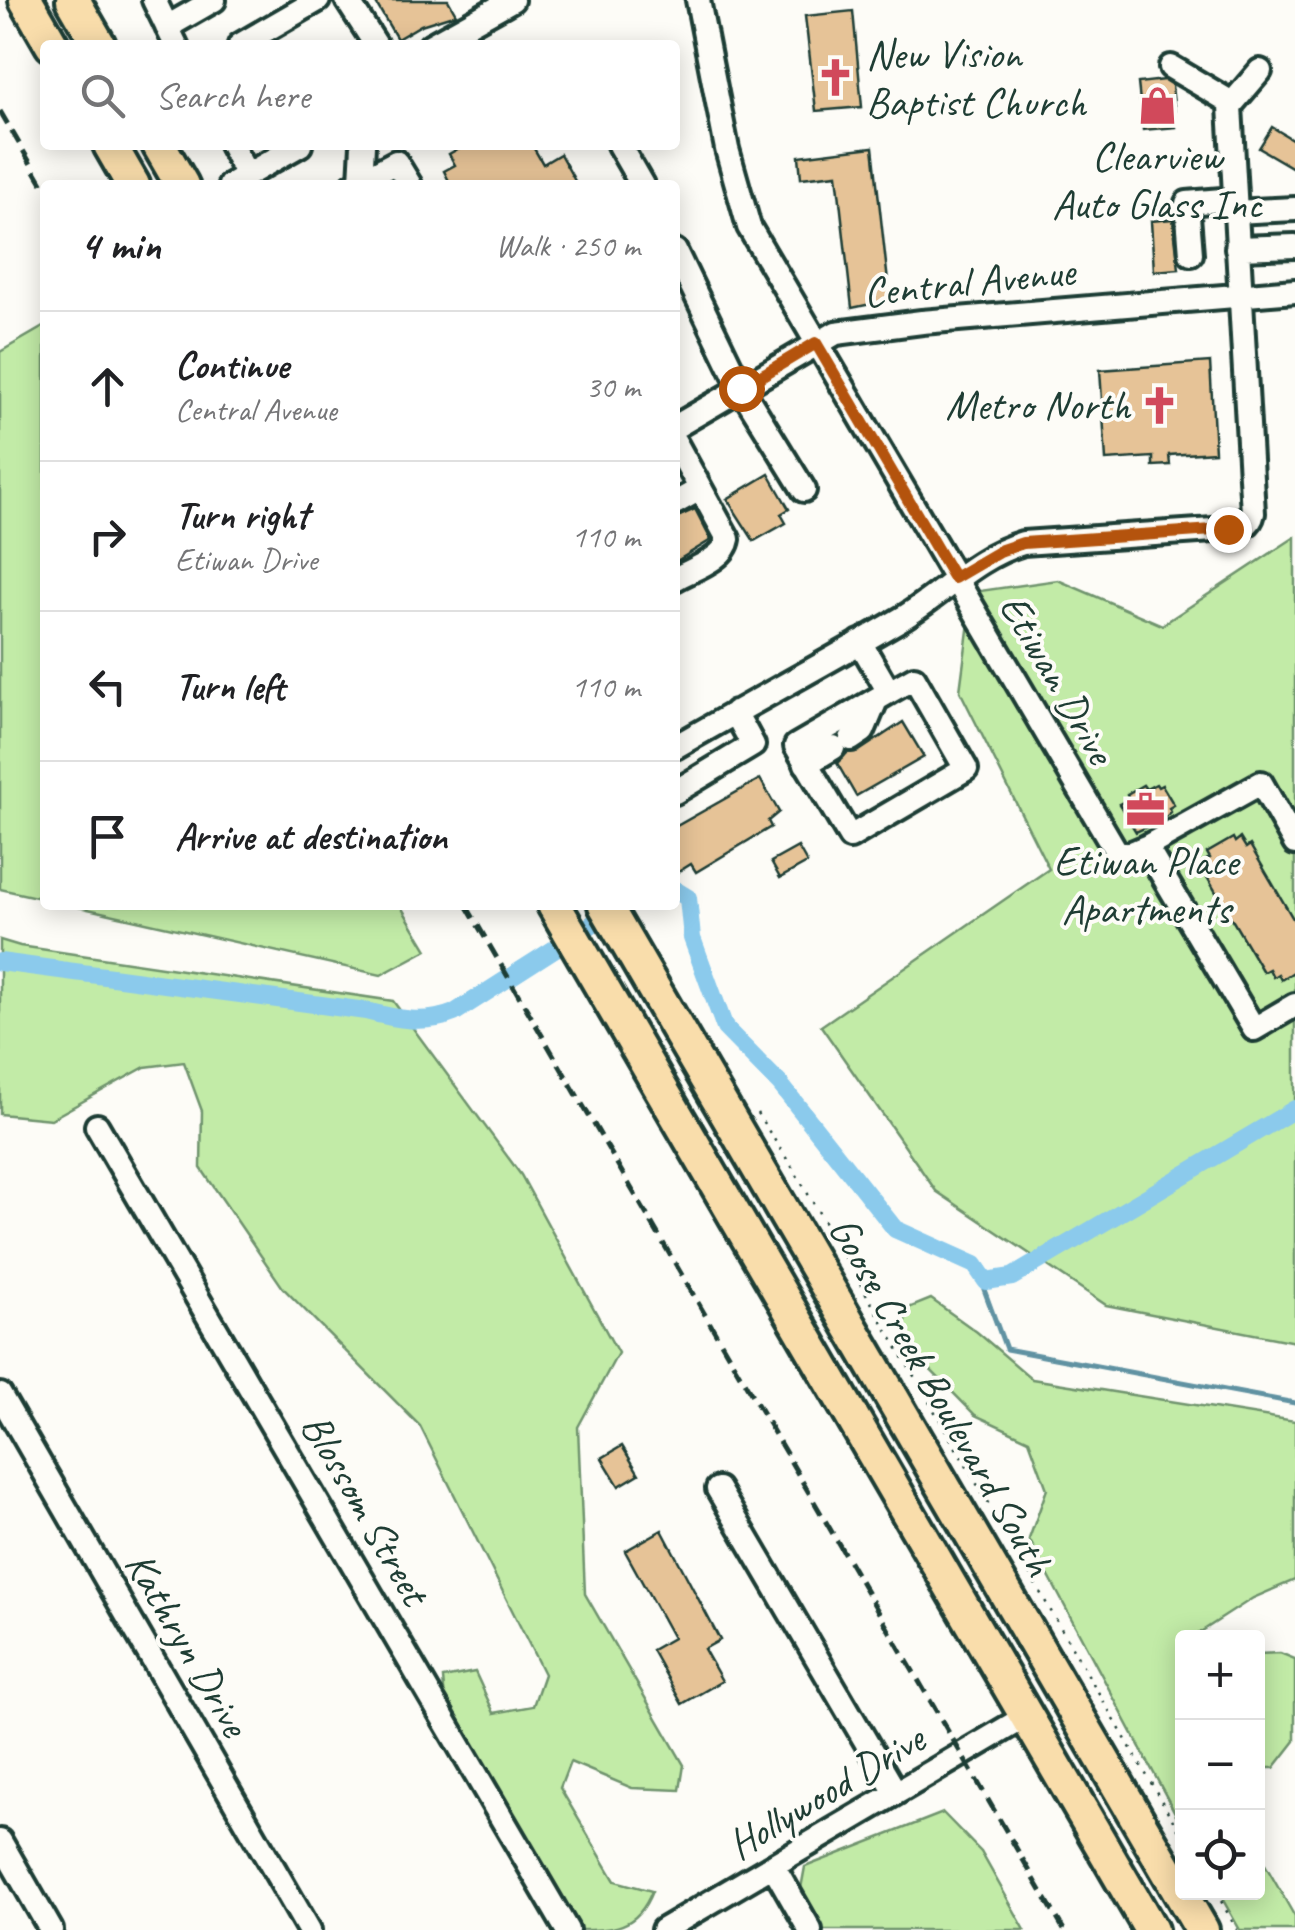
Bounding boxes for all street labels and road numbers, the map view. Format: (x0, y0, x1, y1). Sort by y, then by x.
street label: Central Avenue (861, 244, 1080, 319)
street label: Etiwan Drive (987, 585, 1128, 776)
street label: Goose Creek Boulevard South (817, 1207, 1066, 1586)
street label: Blossom Street (289, 1404, 443, 1618)
street label: Kathryn Drive (113, 1542, 262, 1748)
street label: Hollywood Drive (718, 1711, 936, 1871)

